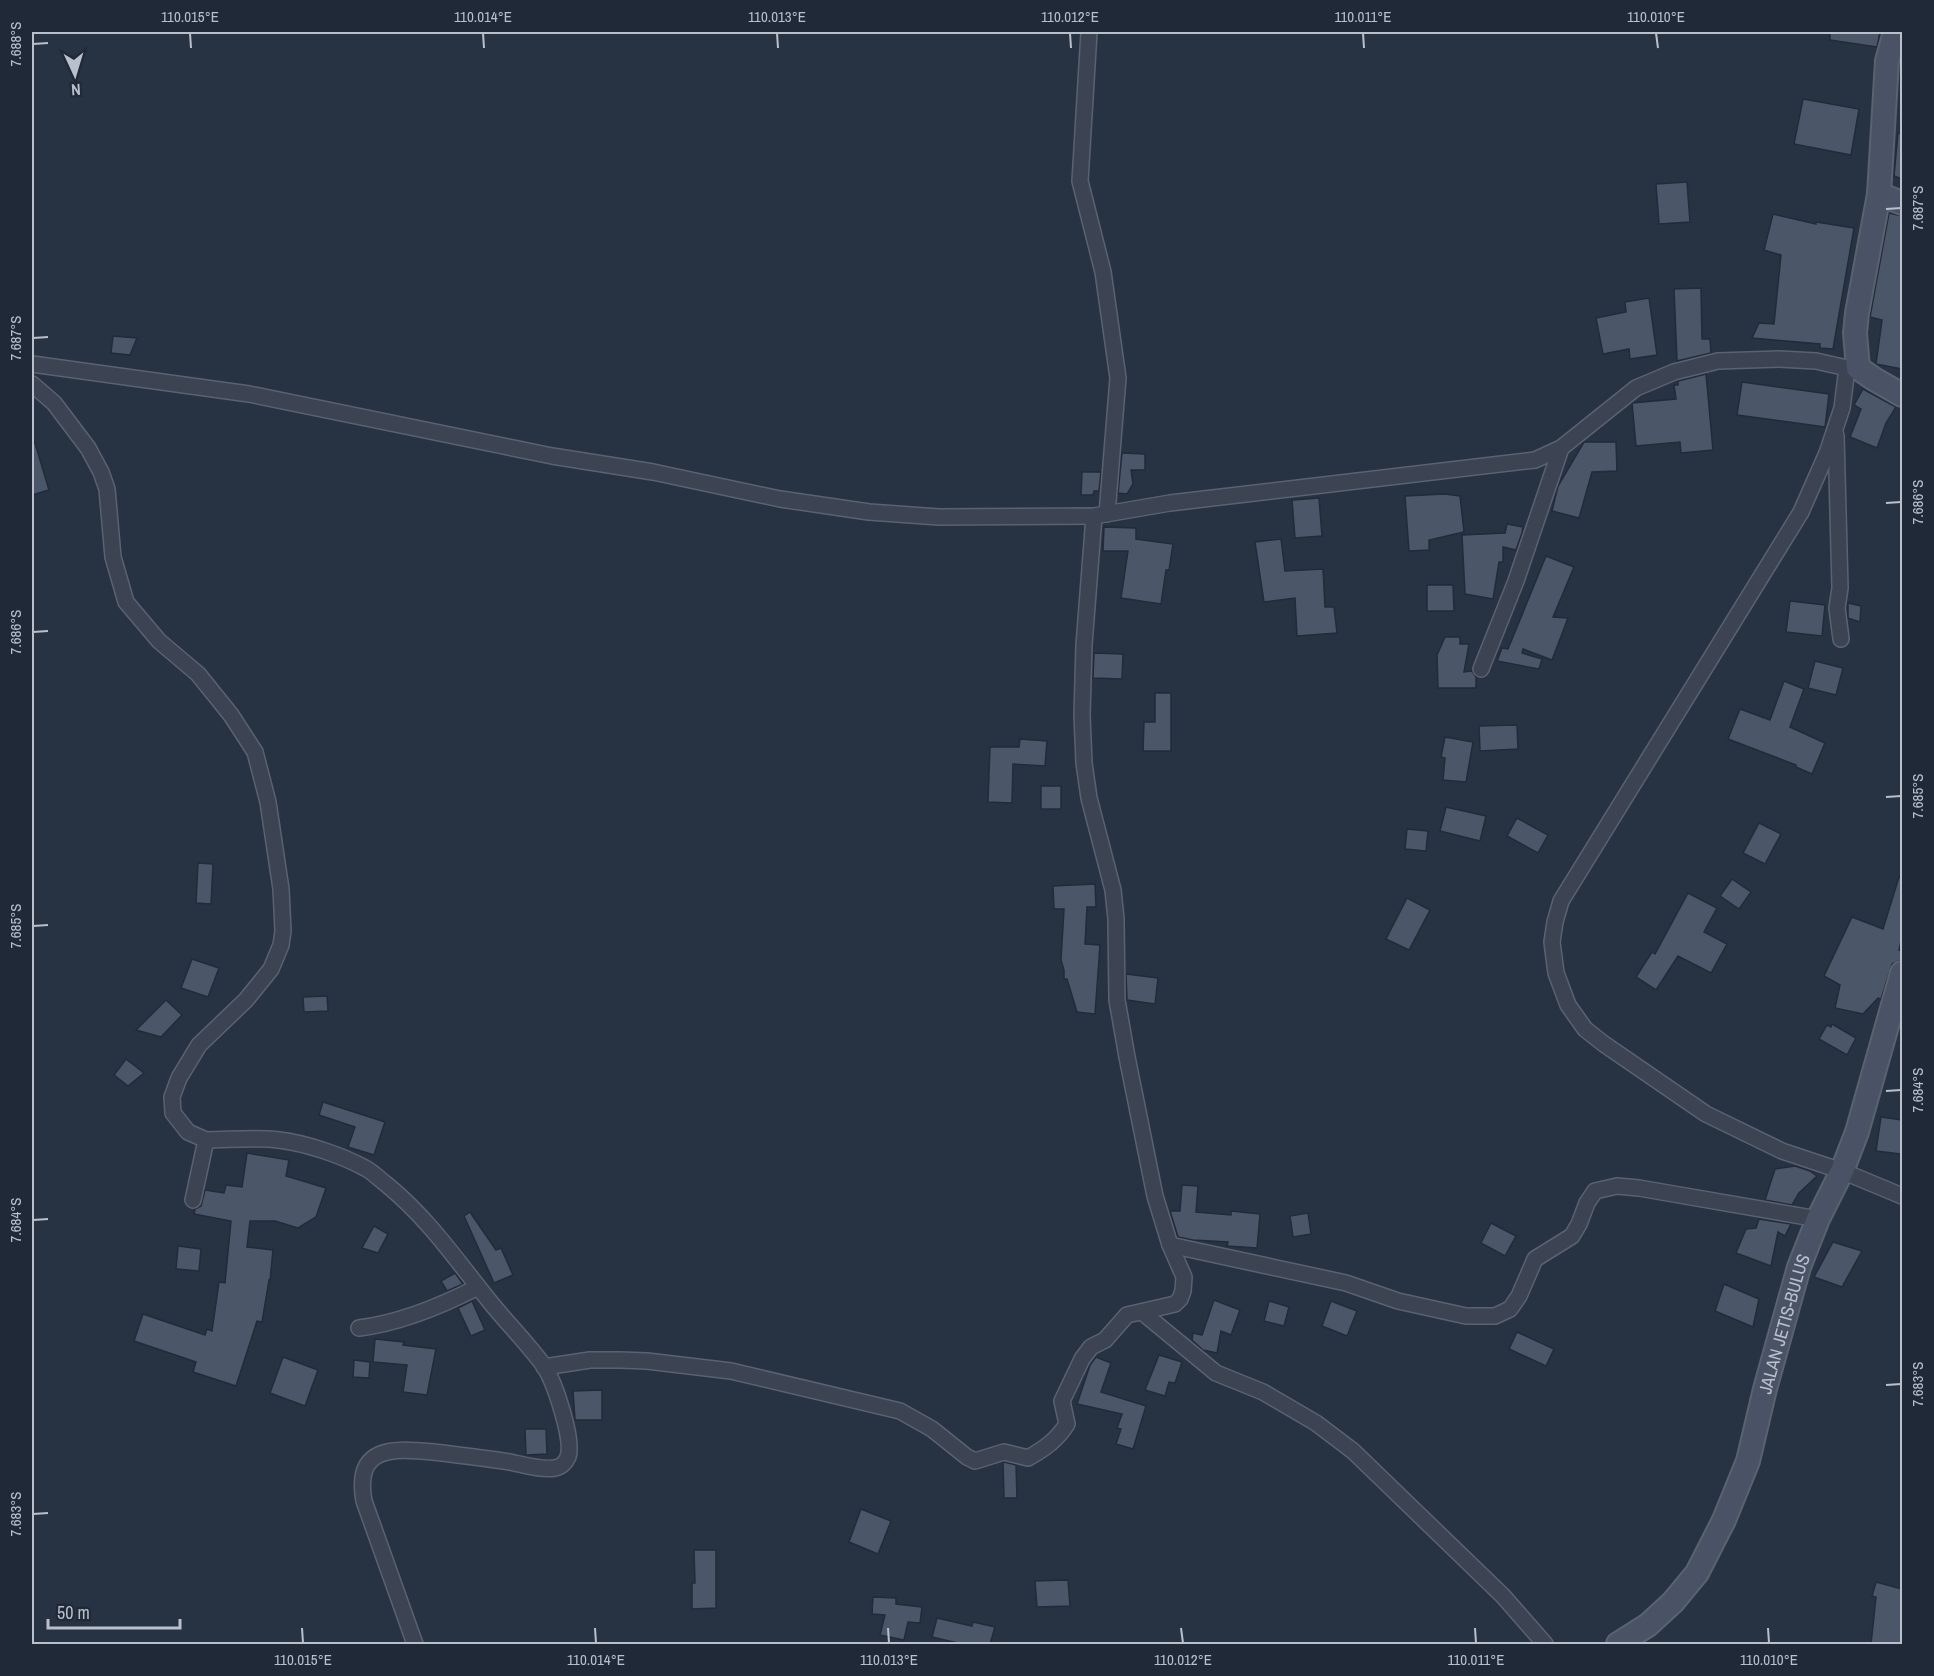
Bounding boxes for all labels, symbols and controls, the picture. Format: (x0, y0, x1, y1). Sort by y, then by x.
text: 110.015°E (161, 6, 219, 27)
text: 110.014°E (454, 6, 512, 27)
text: 110.013°E (748, 6, 806, 27)
text: 110.012°E (1041, 6, 1099, 27)
text: 110.011°E (1335, 6, 1391, 27)
text: 110.010°E (1627, 6, 1685, 27)
text: 7.688°S (5, 22, 26, 67)
north arrow (45, 45, 105, 105)
text: N (71, 79, 82, 101)
text: 7.687°S (1907, 186, 1928, 231)
text: 7.687°S (5, 316, 26, 361)
text: 7.686°S (1907, 480, 1928, 525)
text: 7.686°S (5, 610, 26, 655)
text: 7.685°S (1907, 774, 1928, 819)
text: 7.685°S (5, 904, 26, 949)
text: 7.684°S (1907, 1068, 1928, 1113)
text: 7.684°S (5, 1198, 26, 1243)
street label: JALAN JETIS-BULUS (1752, 1250, 1816, 1396)
text: 7.683°S (1907, 1362, 1928, 1407)
text: 7.683°S (5, 1492, 26, 1537)
scale bar (48, 1592, 180, 1630)
text: 50 m (57, 1600, 90, 1625)
text: 110.015°E (274, 1649, 332, 1670)
text: 110.014°E (567, 1649, 625, 1670)
text: 110.013°E (860, 1649, 918, 1670)
text: 110.012°E (1154, 1649, 1212, 1670)
text: 110.011°E (1448, 1649, 1504, 1670)
text: 110.010°E (1740, 1649, 1798, 1670)

